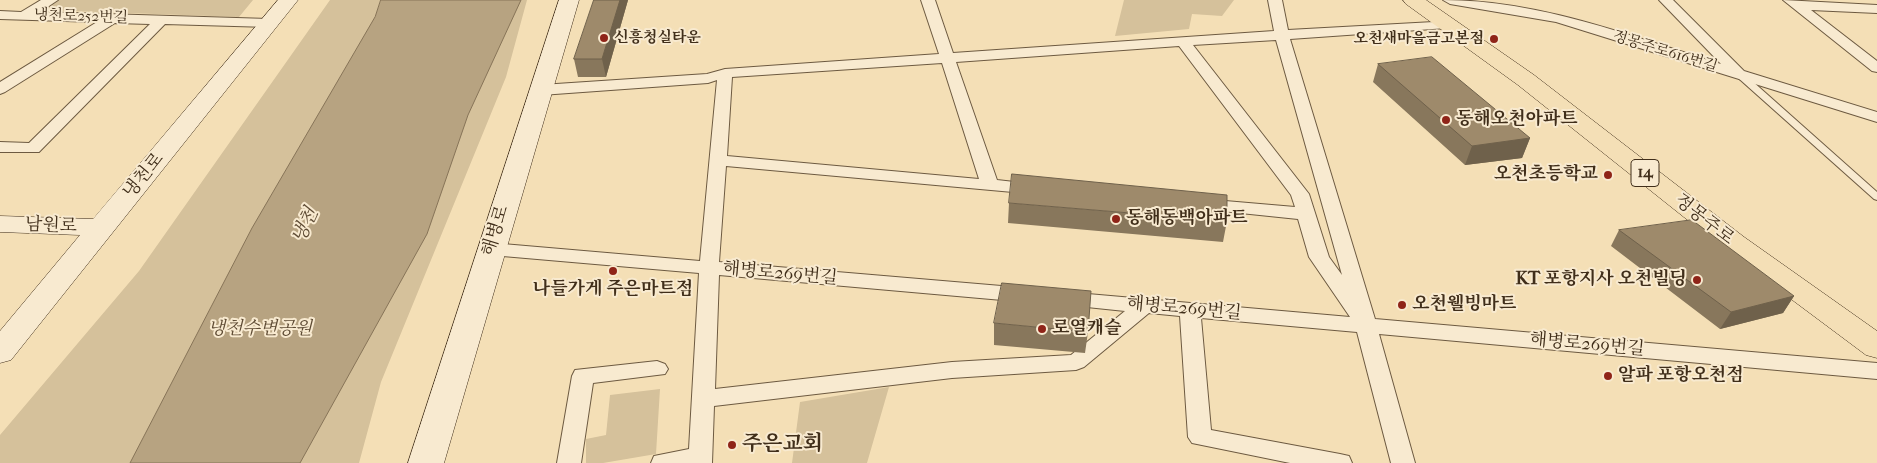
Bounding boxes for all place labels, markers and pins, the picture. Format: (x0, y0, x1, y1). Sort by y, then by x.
place label: 신흥청실타운 (614, 29, 701, 47)
place label: 오천새마을금고본점 (1354, 30, 1484, 48)
marker: 신흥청실타운 (598, 32, 610, 44)
marker: 오천새마을금고본점 (1488, 33, 1500, 45)
place label: 동해오천아파트 (1456, 109, 1578, 131)
marker: 동해오천아파트 (1440, 114, 1452, 126)
place label: 오천초등학교 (1494, 164, 1598, 186)
marker: 오천초등학교 (1602, 169, 1614, 181)
place label: 동해동백아파트 (1126, 208, 1248, 230)
marker: 동해동백아파트 (1110, 213, 1122, 225)
marker: 나들가게 주은마트점 (607, 265, 619, 277)
place label: KT 포항지사 오천빌딩 (1515, 269, 1687, 291)
marker: KT 포항지사 오천빌딩 (1691, 274, 1703, 286)
place label: 나들가게 주은마트점 (533, 279, 693, 301)
place label: 오천웰빙마트 (1412, 294, 1516, 316)
marker: 오천웰빙마트 (1396, 299, 1408, 311)
place label: 로열캐슬 (1052, 318, 1122, 340)
marker: 로열캐슬 (1036, 323, 1048, 335)
place label: 알파 포항오천점 (1618, 365, 1744, 387)
marker: 알파 포항오천점 (1602, 370, 1614, 382)
place label: 주은교회 (742, 432, 823, 458)
marker: 주은교회 (726, 439, 738, 451)

